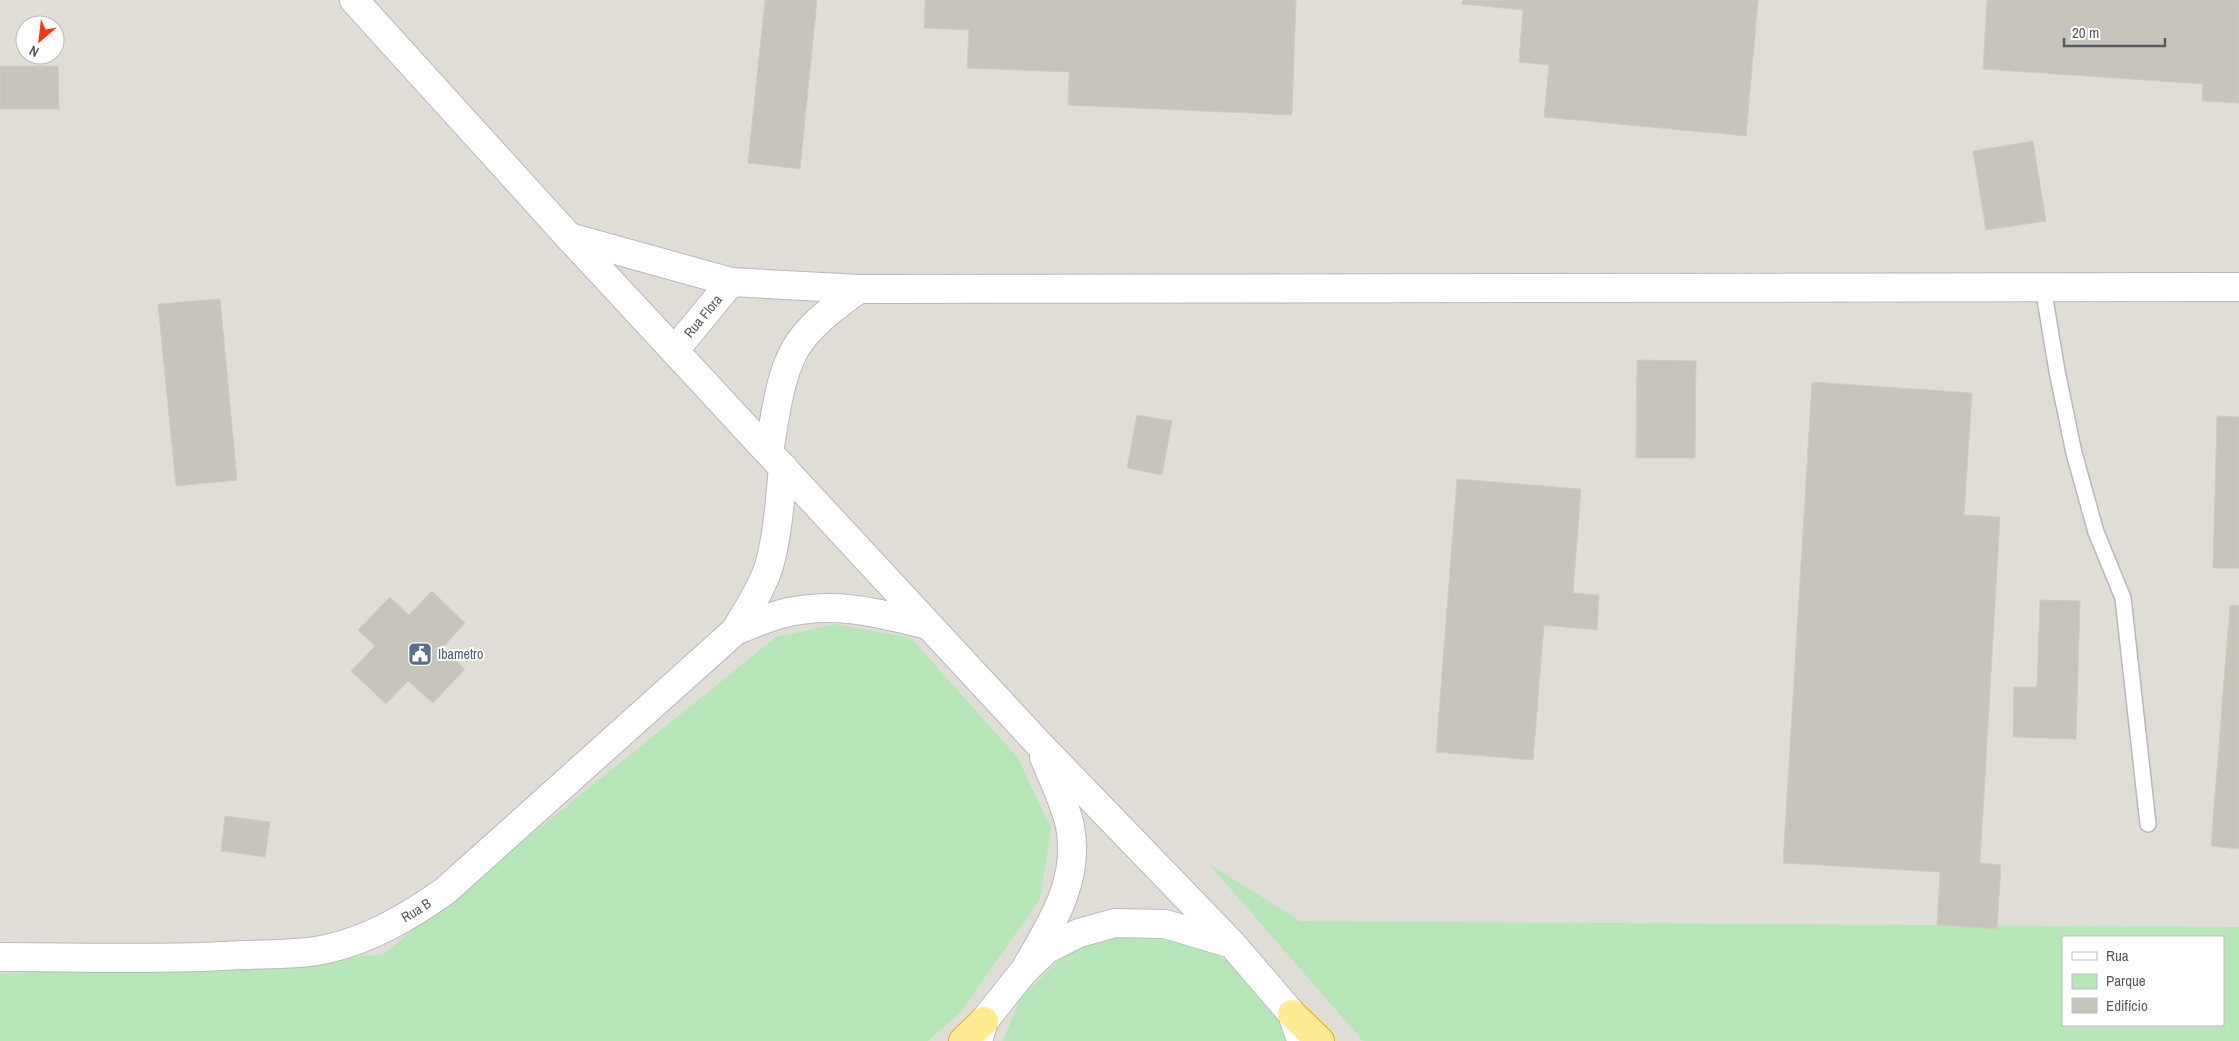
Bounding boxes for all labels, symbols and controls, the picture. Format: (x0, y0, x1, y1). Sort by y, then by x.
north arrow (15, 15, 65, 65)
scale bar (2064, 15, 2165, 47)
text: 20 m (2072, 22, 2099, 43)
text: N (26, 42, 42, 61)
street label: Rua Flora (680, 290, 726, 341)
public building icon: Ibametro (407, 641, 433, 667)
place label: Ibametro (438, 645, 483, 663)
street label: Rua B (398, 894, 435, 926)
legend (2062, 936, 2224, 1026)
text: Rua (2106, 945, 2129, 966)
text: Parque (2106, 970, 2146, 991)
text: Edifício (2106, 995, 2148, 1016)

